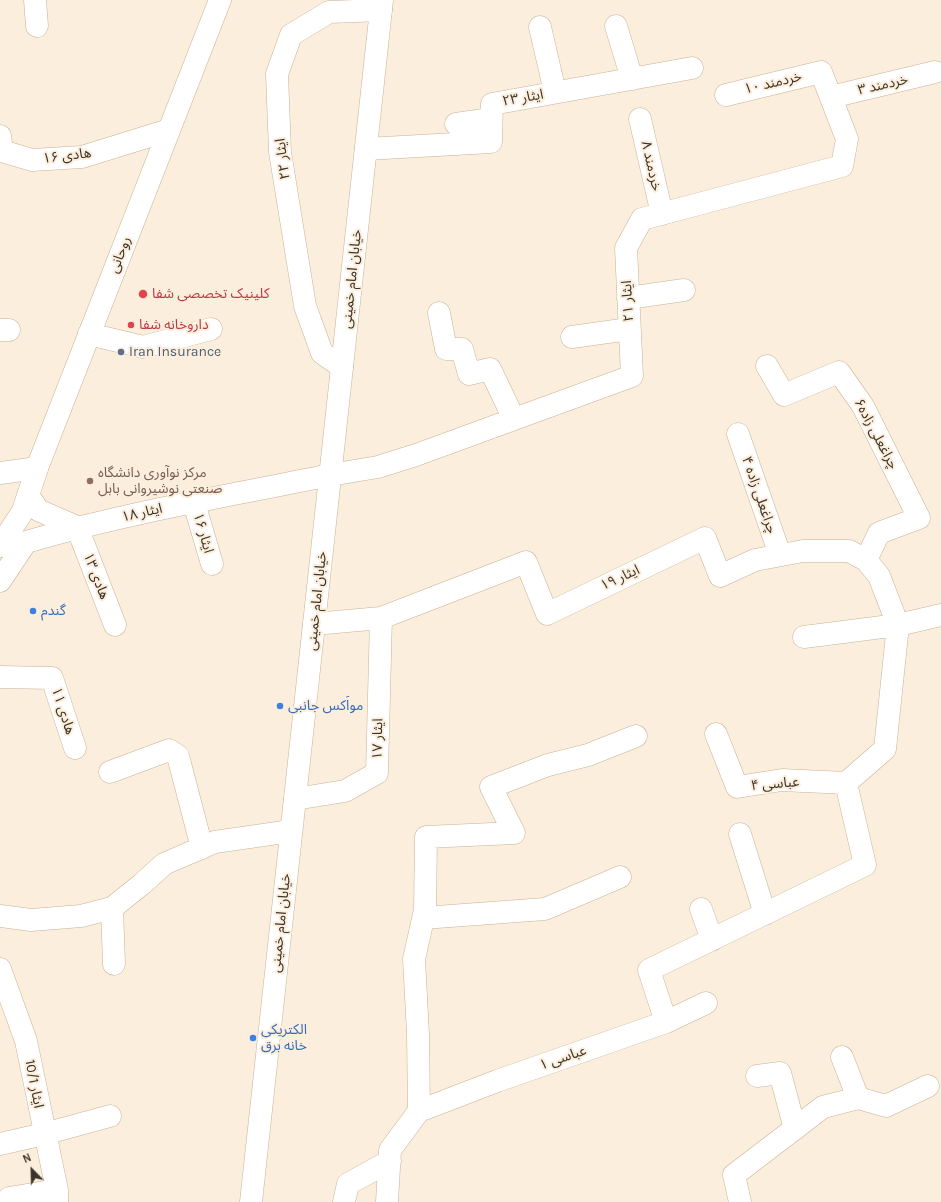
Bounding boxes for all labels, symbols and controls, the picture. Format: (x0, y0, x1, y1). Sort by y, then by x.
street label: خردمند ۱۰ (742, 68, 804, 98)
street label: خردمند ۳ (856, 71, 910, 99)
street label: ایثار ۲۳ (501, 86, 545, 110)
street label: ایثار ۲۲ (272, 137, 294, 181)
street label: خردمند ۸ (637, 139, 665, 193)
street label: هادی ۱۶ (42, 145, 92, 167)
street label: خیابان امام خمینی (338, 228, 366, 330)
street label: روحانی (105, 234, 135, 276)
street label: ایثار ۲۱ (619, 280, 637, 322)
place label: کلینیک تخصصی شفا (152, 286, 269, 302)
marker: کلینیک تخصصی شفا (137, 288, 149, 300)
place label: داروخانه شفا (139, 317, 209, 333)
marker: داروخانه شفا (126, 320, 136, 330)
place label: Iran Insurance (129, 344, 221, 360)
marker: Iran Insurance (116, 347, 126, 357)
street label: چراغعلی زاده۶ (850, 396, 902, 472)
street label: چراغعلی زاده ۴ (738, 454, 780, 536)
place label: مرکز نوآوری دانشگاه صنعتی نوشیروانی بابل (98, 465, 223, 498)
marker: مرکز نوآوری دانشگاه صنعتی نوشیروانی بابل (85, 476, 95, 486)
street label: ایثار ۱۸ (120, 500, 164, 526)
street label: ایثار ۱۶ (189, 511, 217, 555)
street label: هادی ۱۳ (79, 550, 113, 602)
street label: خیابان امام خمینی (303, 550, 331, 652)
street label: ایثار ١٩ (598, 562, 642, 594)
place label: گندم (41, 603, 66, 619)
marker: گندم (28, 606, 38, 616)
street label: هادی ۱۱ (47, 685, 79, 737)
place label: مواَکس جانبی (288, 698, 363, 714)
marker: مواَکس جانبی (275, 701, 285, 711)
street label: ایثار ۱۷ (369, 718, 387, 760)
street label: عباسی ۴ (750, 774, 800, 794)
street label: خیابان امام خمینی (267, 872, 295, 974)
place label: الکتریکی خانه برق (261, 1022, 307, 1054)
marker: الکتریکی خانه برق (248, 1033, 258, 1043)
street label: عباسی ۱ (537, 1042, 589, 1074)
street label: ایثار 10/1 (21, 1058, 47, 1110)
north arrow (12, 1150, 52, 1190)
text: N (21, 1151, 33, 1166)

